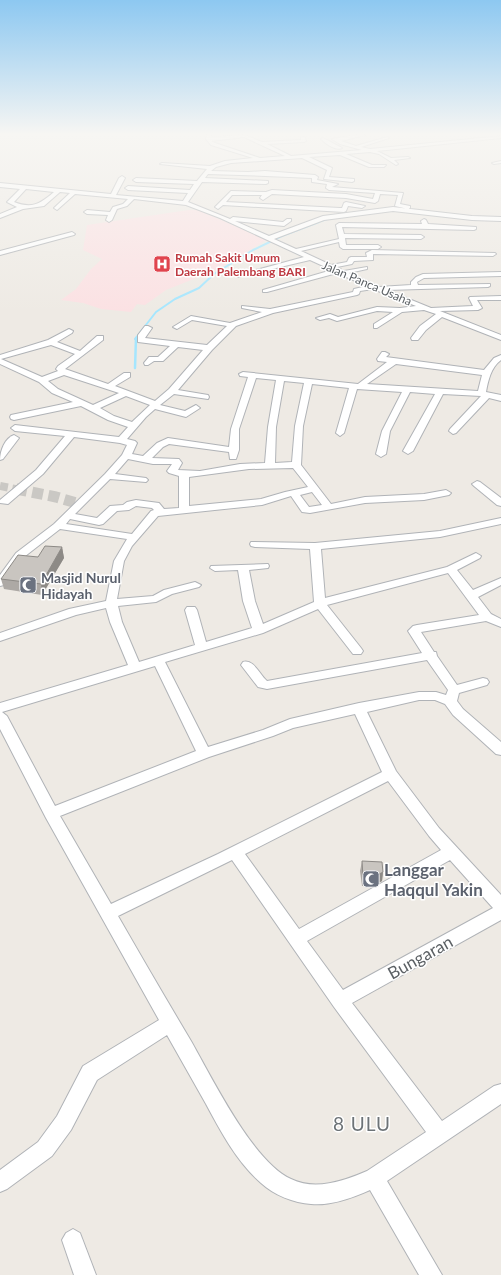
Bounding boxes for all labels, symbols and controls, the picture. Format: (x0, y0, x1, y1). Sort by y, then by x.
place label: Rumah Sakit Umum Daerah Palembang BARI (175, 250, 306, 279)
hospital icon: Rumah Sakit Umum Daerah Palembang BARI (152, 254, 172, 274)
street label: Jalan Panca Usaha (320, 257, 414, 309)
place label: Masjid Nurul Hidayah (41, 569, 121, 602)
mosque icon: Masjid Nurul Hidayah (18, 575, 38, 595)
place label: Langgar Haqqul Yakin (384, 859, 483, 900)
mosque icon: Langgar Haqqul Yakin (361, 869, 381, 889)
street label: Bungaran (384, 931, 456, 983)
district label: 8 ULU (333, 1112, 391, 1135)

